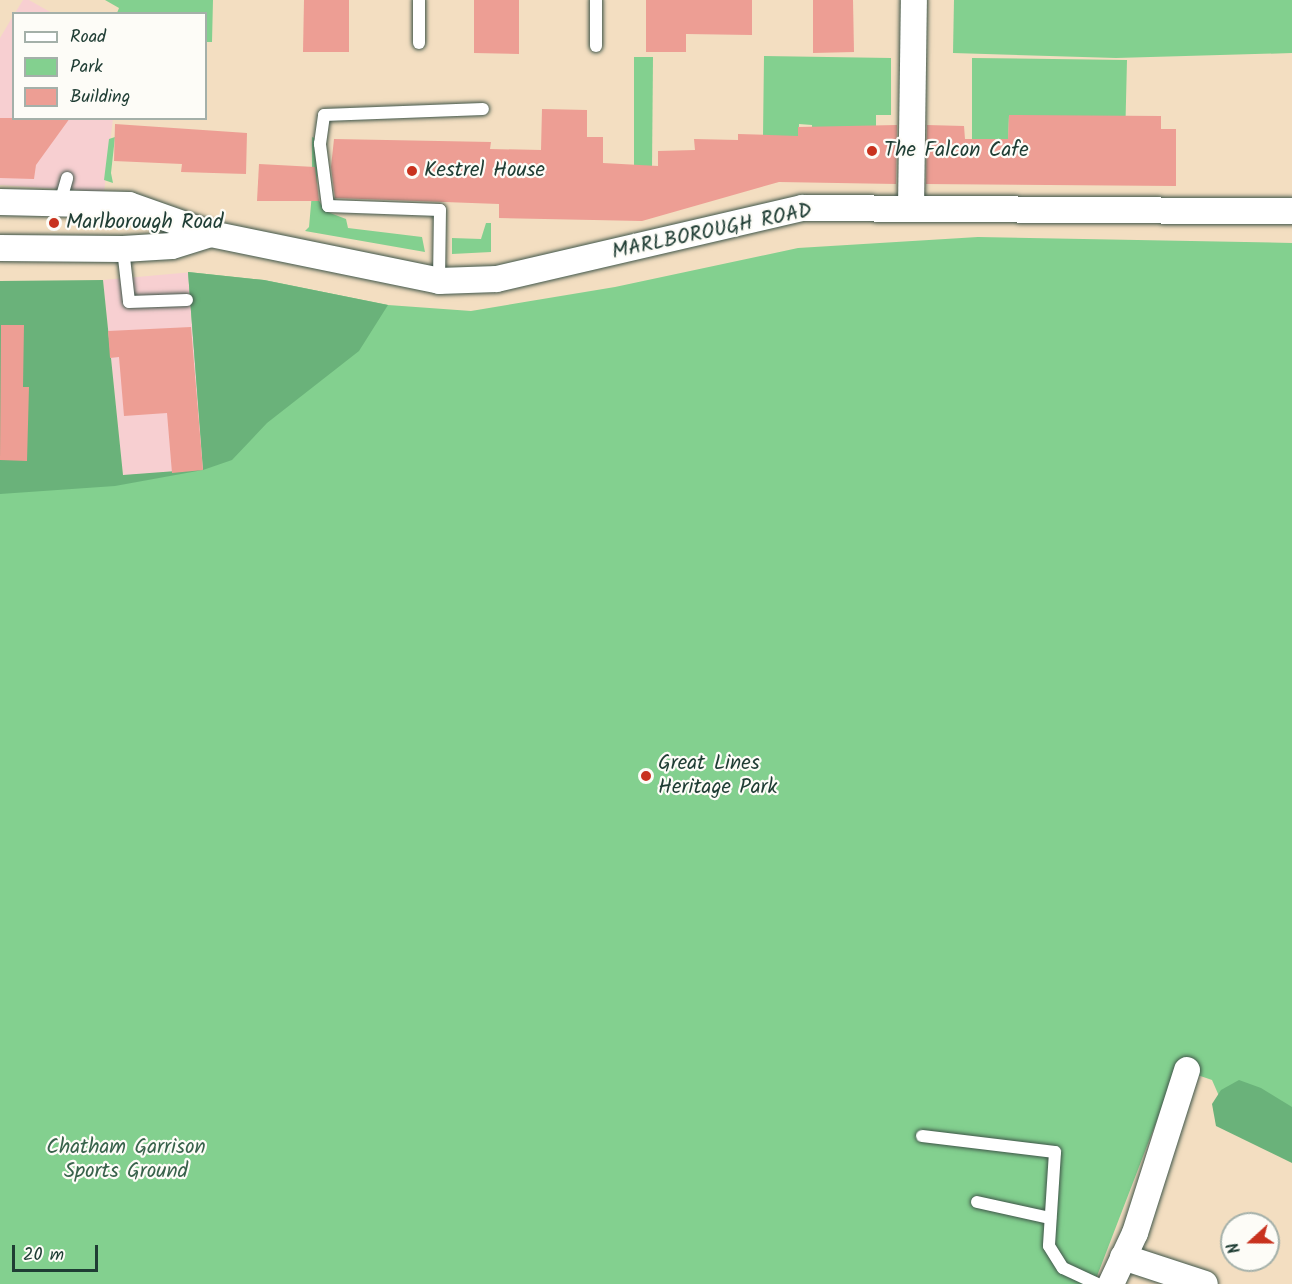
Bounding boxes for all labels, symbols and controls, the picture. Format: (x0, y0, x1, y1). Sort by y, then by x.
legend (12, 12, 207, 120)
text: Road (70, 23, 106, 52)
text: Park (70, 53, 103, 82)
text: Building (70, 83, 130, 112)
place label: The Falcon Cafe (884, 138, 1029, 164)
marker: The Falcon Cafe (865, 144, 879, 158)
place label: Kestrel House (424, 158, 545, 184)
marker: Kestrel House (405, 164, 419, 178)
street label: MARLBOROUGH ROAD (610, 198, 814, 266)
place label: Marlborough Road (66, 210, 223, 236)
marker: Marlborough Road (47, 216, 61, 230)
place label: Great Lines Heritage Park (658, 751, 777, 801)
marker: Great Lines Heritage Park (639, 769, 653, 783)
park label: Chatham Garrison Sports Ground (46, 1135, 206, 1185)
north arrow (1220, 1212, 1280, 1272)
scale bar (15, 1233, 100, 1271)
text: N (1221, 1239, 1248, 1257)
text: 20 m (23, 1241, 64, 1270)

